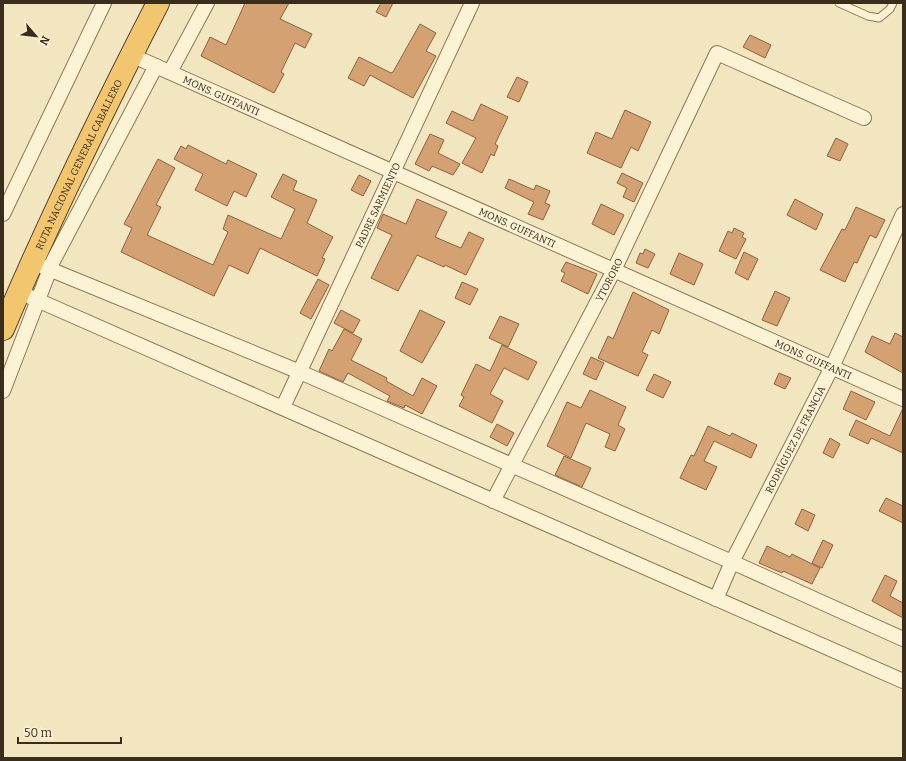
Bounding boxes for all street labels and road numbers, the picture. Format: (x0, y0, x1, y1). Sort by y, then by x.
street label: MONS. GUFFANTI (181, 74, 262, 119)
street label: RUTA NACIONAL GENERAL CABALLERO (34, 78, 125, 252)
street label: PADRE SARMIENTO (353, 161, 403, 250)
street label: MONS. GUFFANTI (477, 206, 558, 251)
street label: YTORORO (594, 256, 626, 304)
street label: MONS. GUFFANTI (773, 338, 854, 382)
street label: RODRÍGUEZ DE FRANCIA (763, 383, 829, 496)

